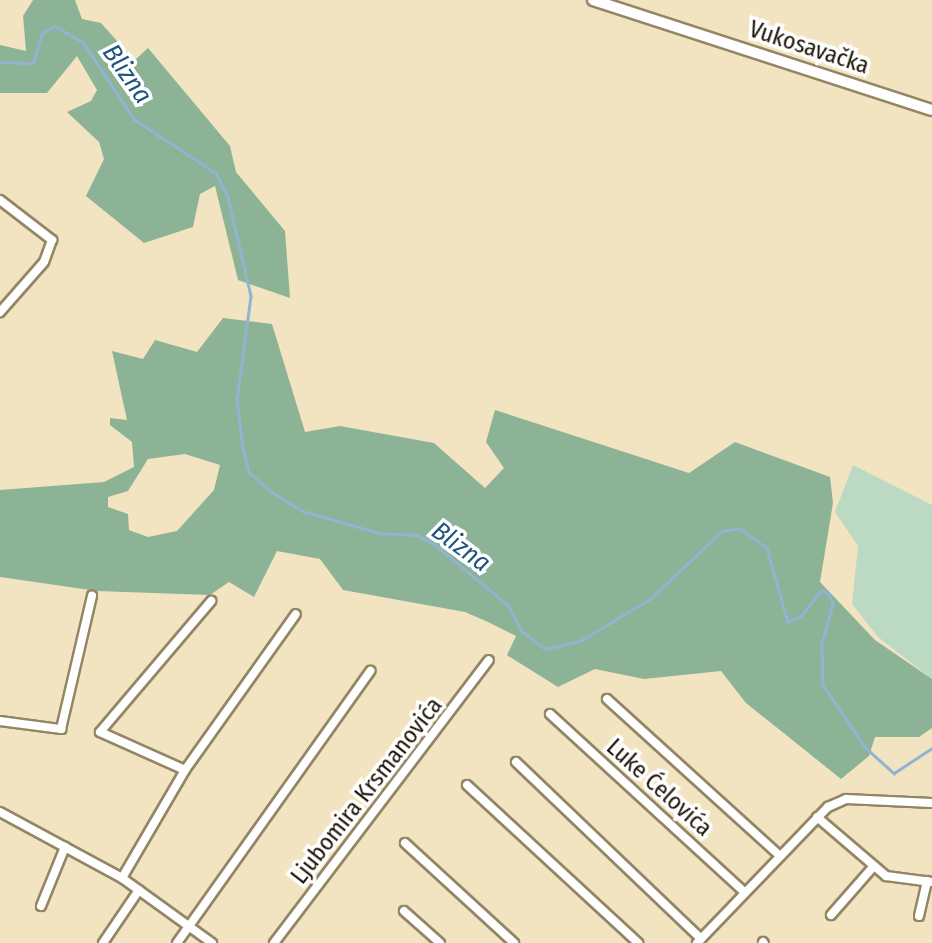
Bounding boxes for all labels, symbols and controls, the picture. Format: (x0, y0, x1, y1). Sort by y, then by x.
street label: Vukosavačka (745, 15, 873, 81)
water label: Blizna (96, 38, 158, 110)
water label: Blizna (426, 515, 496, 579)
street label: Ljubomira Krsmanovića (285, 692, 449, 890)
street label: Luke Ćelovića (600, 733, 718, 843)

